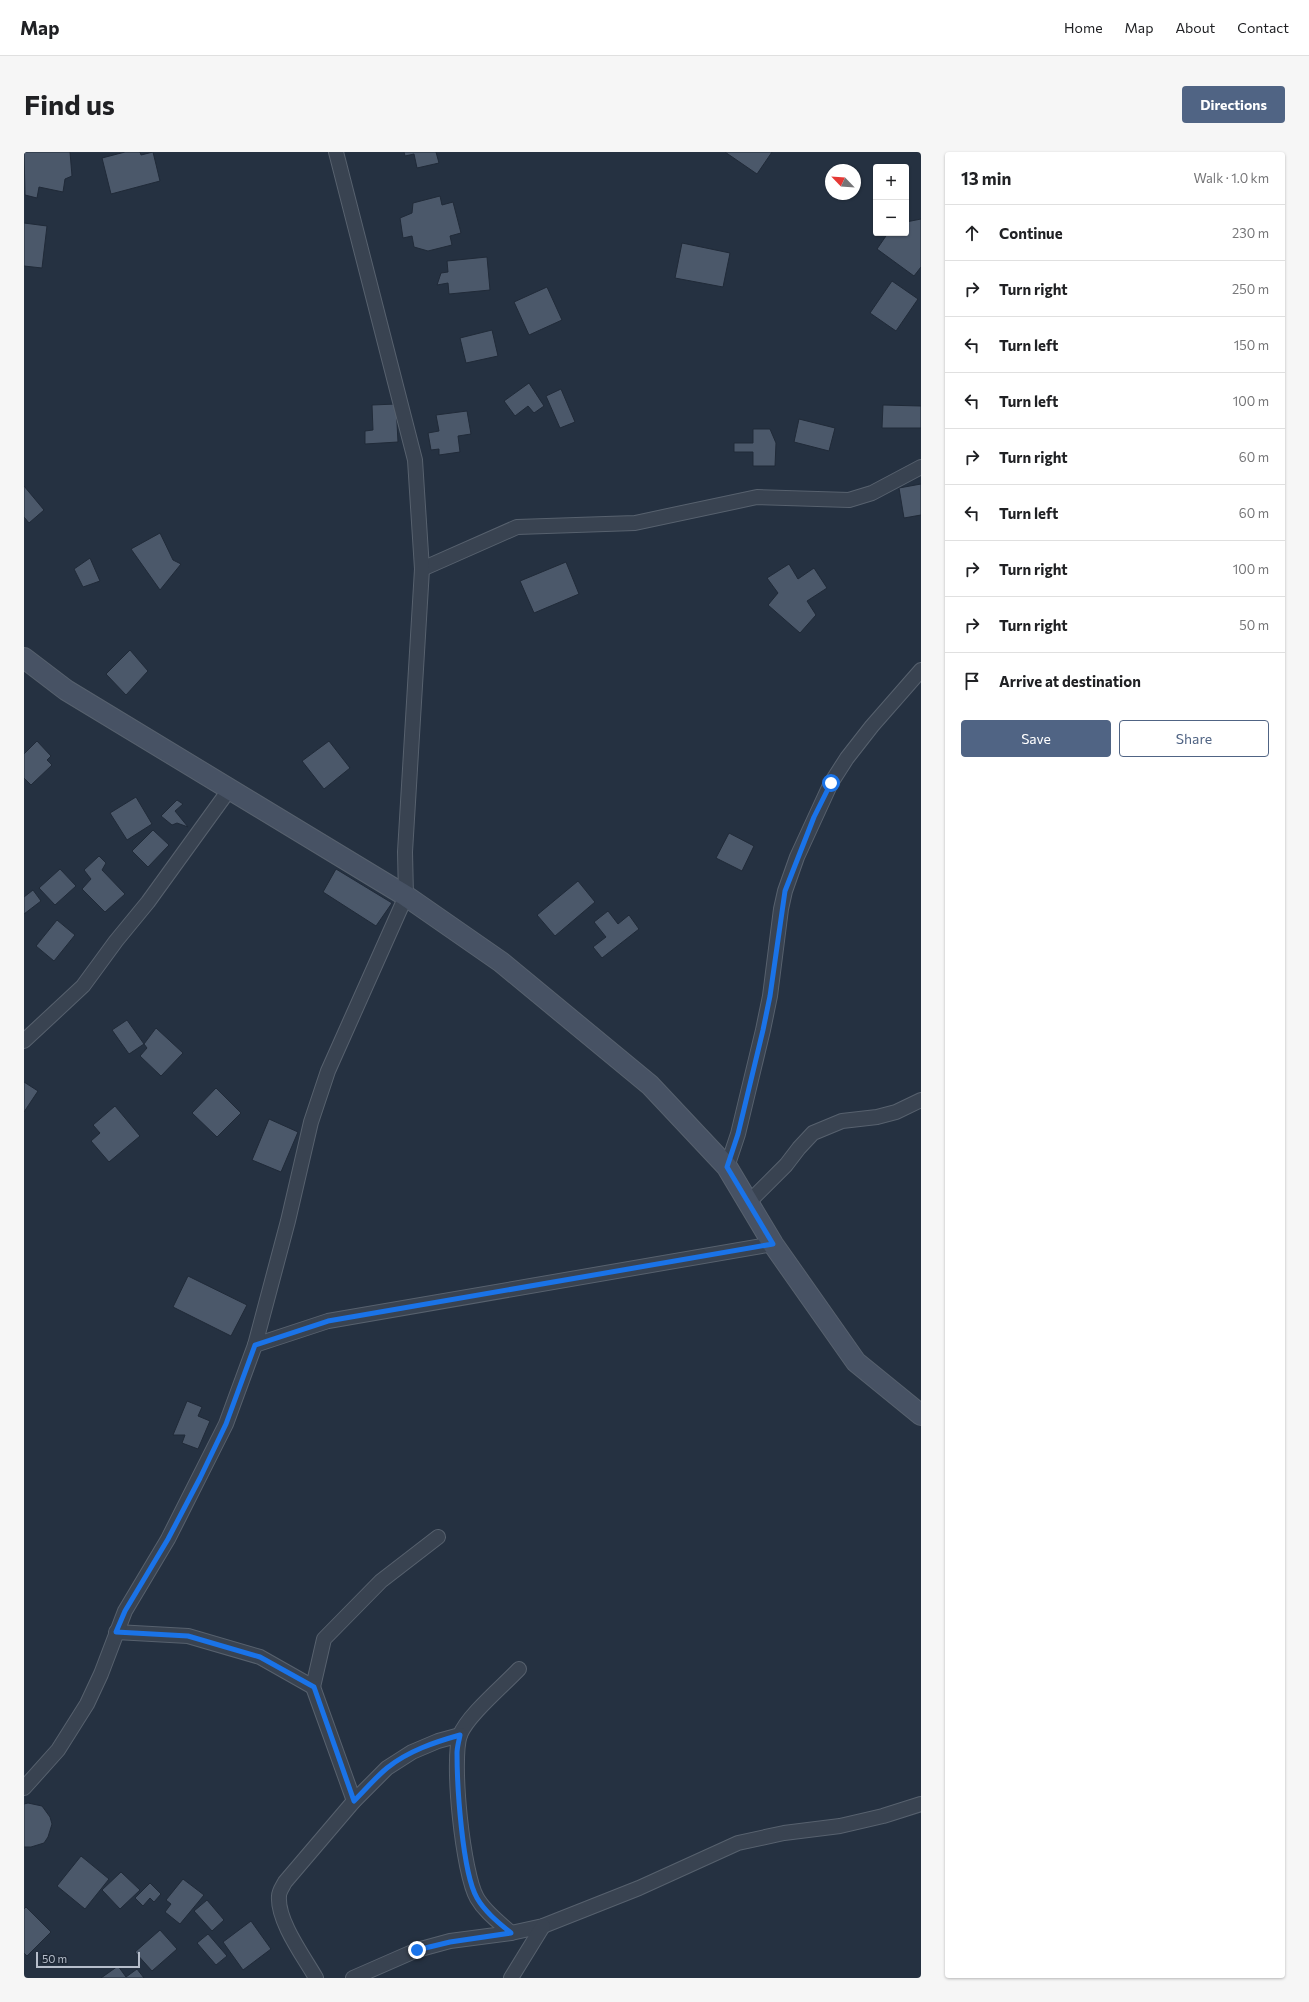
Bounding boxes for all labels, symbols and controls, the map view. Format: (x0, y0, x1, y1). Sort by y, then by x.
text: Map (20, 16, 59, 39)
text: Home (1064, 19, 1103, 36)
text: Map (1125, 19, 1153, 36)
text: About (1175, 19, 1215, 36)
text: Contact (1237, 19, 1289, 36)
button: Directions (1182, 86, 1285, 123)
text: Find us (24, 87, 115, 121)
north arrow (825, 164, 861, 200)
map controls (873, 164, 909, 236)
button: + (873, 164, 909, 200)
text: 13 min (961, 168, 1011, 189)
text: Walk · 1.0 km (1193, 170, 1269, 186)
button: − (873, 200, 909, 236)
icon: ahead (961, 222, 983, 244)
text: Continue (999, 224, 1063, 242)
text: 230 m (1232, 225, 1269, 241)
icon: right (961, 278, 983, 300)
text: Turn right (999, 280, 1068, 298)
text: 250 m (1232, 281, 1269, 297)
icon: left (961, 334, 983, 356)
text: Turn left (999, 336, 1058, 354)
text: 150 m (1234, 337, 1269, 353)
icon: left (961, 390, 983, 412)
text: Turn left (999, 392, 1058, 410)
text: 100 m (1233, 393, 1269, 409)
icon: right (961, 446, 983, 468)
text: Turn right (999, 448, 1068, 466)
text: 60 m (1239, 449, 1269, 465)
icon: left (961, 502, 983, 524)
text: Turn left (999, 504, 1058, 522)
text: 60 m (1239, 505, 1269, 521)
icon: right (961, 558, 983, 580)
text: Turn right (999, 560, 1068, 578)
text: 100 m (1233, 561, 1269, 577)
icon: right (961, 614, 983, 636)
text: Turn right (999, 616, 1068, 634)
text: 50 m (1239, 617, 1269, 633)
icon: arrive (961, 670, 983, 692)
text: Arrive at destination (999, 672, 1141, 690)
button: Save (961, 720, 1111, 757)
button: Share (1119, 720, 1269, 757)
route start (822, 774, 840, 792)
route end (408, 1941, 426, 1959)
scale bar (36, 1950, 140, 1969)
text: 50 m (42, 1952, 67, 1965)

